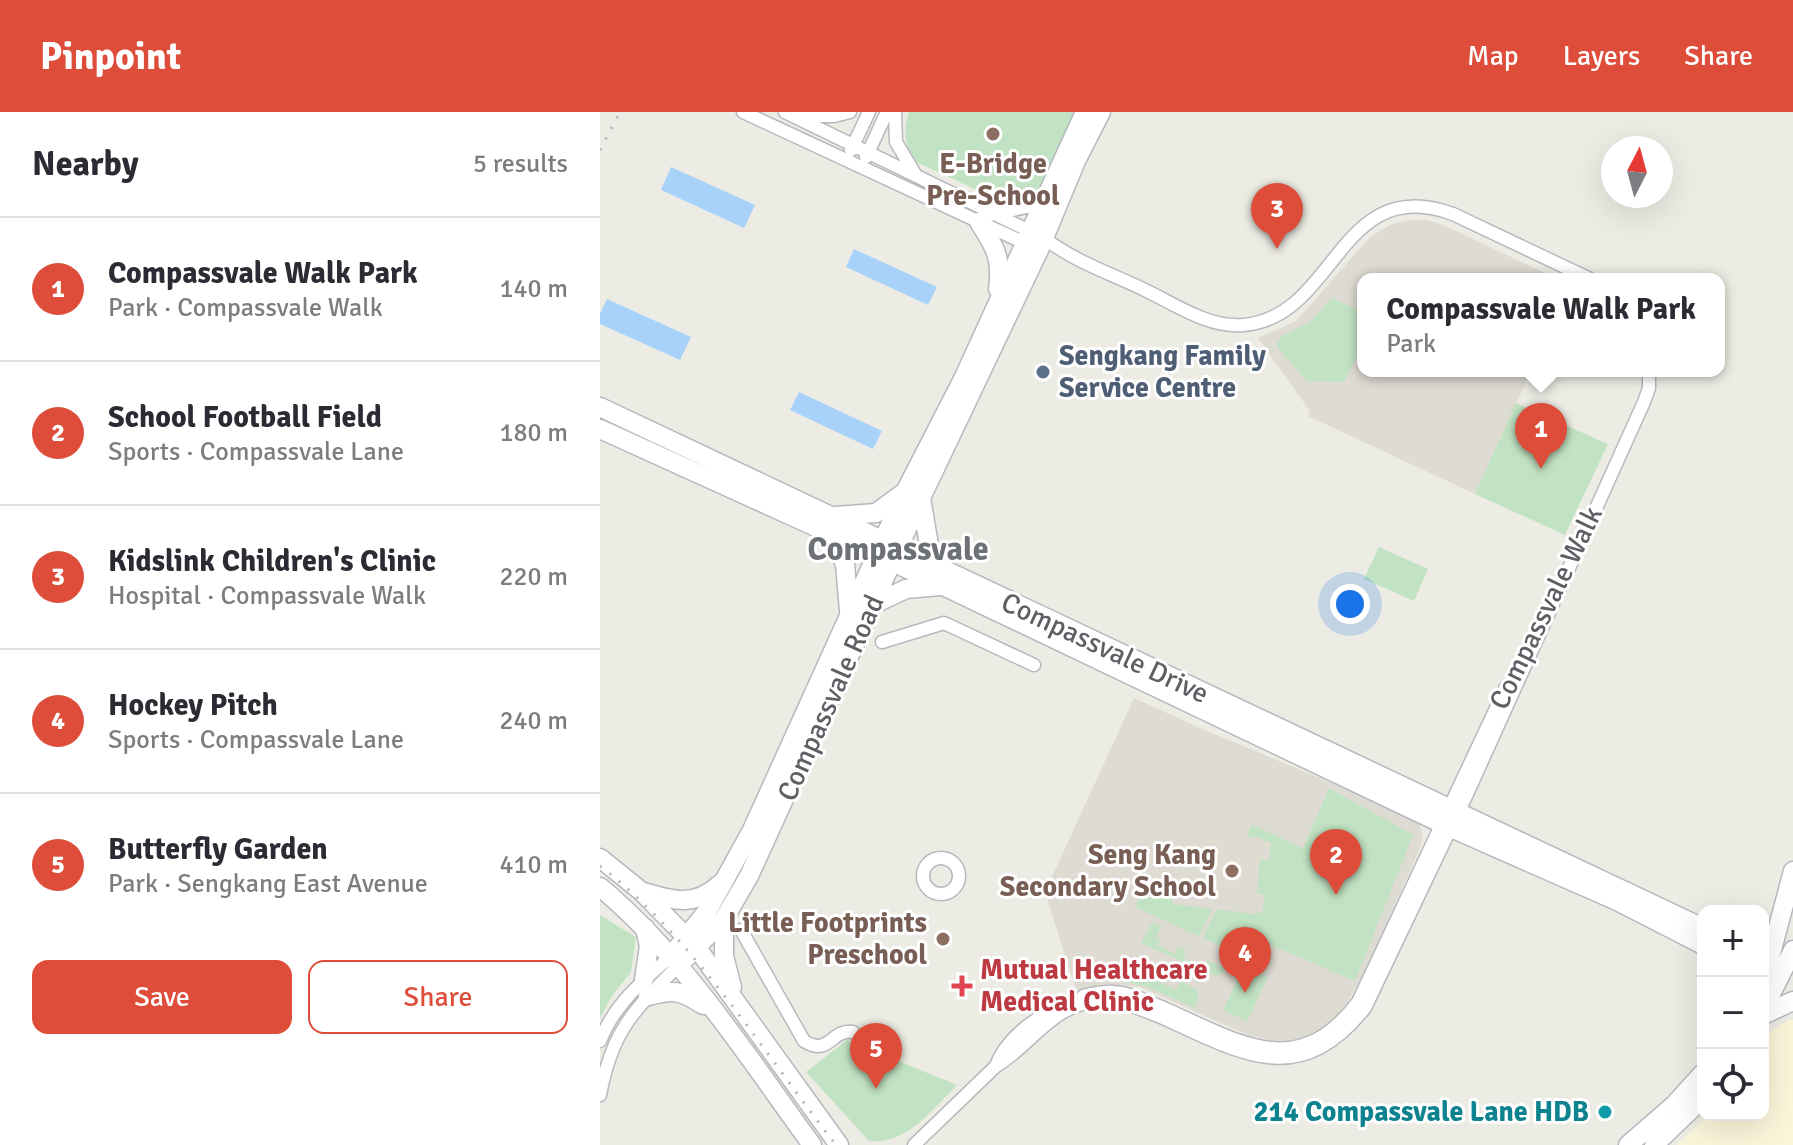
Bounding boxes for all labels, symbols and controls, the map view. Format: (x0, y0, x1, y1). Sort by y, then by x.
text: Pinpoint (40, 33, 181, 80)
text: Map (1467, 39, 1519, 73)
text: Layers (1563, 39, 1640, 73)
text: Share (1684, 39, 1753, 73)
marker: E-Bridge Pre-School (984, 125, 1002, 143)
north arrow (1601, 136, 1673, 208)
text: Nearby (32, 143, 139, 185)
place label: E-Bridge Pre-School (926, 147, 1060, 213)
text: 5 results (473, 148, 568, 180)
pin: 3 (1251, 183, 1303, 249)
text: Compassvale Walk Park (108, 255, 418, 292)
text: 1 (51, 273, 65, 305)
text: 140 m (499, 273, 568, 305)
popup (1357, 273, 1725, 377)
text: Compassvale Walk Park (1386, 291, 1696, 328)
text: Park · Compassvale Walk (108, 292, 383, 324)
text: Park (1386, 328, 1436, 360)
place label: Sengkang Family Service Centre (1059, 339, 1266, 405)
marker: Sengkang Family Service Centre (1034, 363, 1052, 381)
text: School Football Field (108, 399, 382, 436)
pin: 1 (1515, 403, 1567, 469)
text: 2 (51, 417, 65, 449)
text: 180 m (499, 417, 568, 449)
text: Sports · Compassvale Lane (108, 436, 404, 468)
street label: Compassvale Walk (1482, 501, 1610, 715)
district label: Compassvale (807, 530, 989, 569)
text: Kidslink Children's Clinic (108, 543, 436, 580)
text: 3 (51, 561, 65, 593)
text: 220 m (499, 561, 568, 593)
text: Hospital · Compassvale Walk (108, 580, 426, 612)
your location (1330, 584, 1370, 624)
street label: Compassvale Drive (996, 585, 1214, 711)
street label: Compassvale Road (770, 590, 892, 806)
text: Hockey Pitch (108, 687, 278, 724)
text: 4 (51, 705, 65, 737)
text: 240 m (499, 705, 568, 737)
text: Sports · Compassvale Lane (108, 724, 404, 756)
pin: 2 (1310, 829, 1362, 895)
text: Butterfly Garden (108, 831, 328, 868)
place label: Seng Kang Secondary School (1000, 838, 1216, 904)
text: 5 (51, 849, 65, 881)
text: 410 m (499, 849, 568, 881)
marker: Seng Kang Secondary School (1223, 862, 1241, 880)
text: Park · Sengkang East Avenue (108, 868, 428, 900)
map controls (1697, 905, 1769, 1121)
button: + (1697, 905, 1769, 977)
place label: Little Footprints Preschool (728, 906, 927, 972)
pin: 4 (1219, 927, 1271, 993)
marker: Little Footprints Preschool (934, 930, 952, 948)
place label: Mutual Healthcare Medical Clinic (980, 953, 1208, 1019)
button: Save (32, 960, 292, 1034)
button: Share (308, 960, 568, 1034)
marker: Mutual Healthcare Medical Clinic (951, 975, 973, 997)
button: − (1697, 977, 1769, 1049)
pin: 5 (850, 1023, 902, 1089)
button: locate (1697, 1049, 1769, 1121)
place label: 214 Compassvale Lane HDB (1253, 1095, 1589, 1129)
marker: 214 Compassvale Lane HDB (1596, 1103, 1614, 1121)

